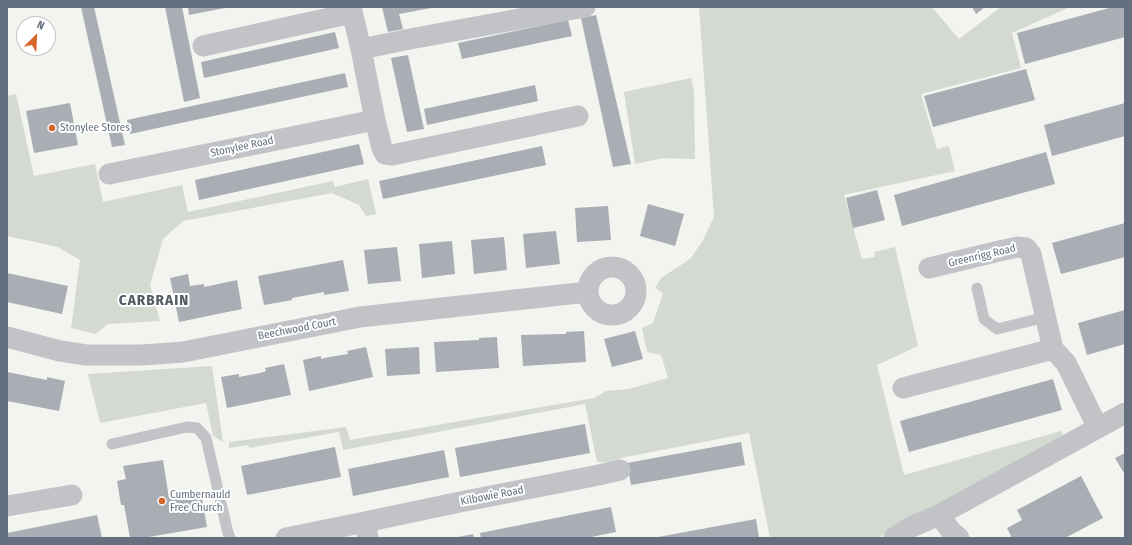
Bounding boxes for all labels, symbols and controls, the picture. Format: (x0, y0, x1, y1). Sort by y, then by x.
north arrow (16, 16, 56, 56)
text: N (35, 18, 46, 33)
place label: Stonylee Stores (60, 121, 130, 135)
marker: Stonylee Stores (47, 123, 57, 133)
street label: Stonylee Road (209, 134, 275, 160)
street label: Greenrigg Road (947, 242, 1017, 270)
district label: CARBRAIN (119, 292, 189, 310)
street label: Beechwood Court (257, 315, 337, 343)
street label: Kilbowie Road (459, 483, 525, 509)
place label: Cumbernauld Free Church (170, 488, 230, 514)
marker: Cumbernauld Free Church (157, 496, 167, 506)

